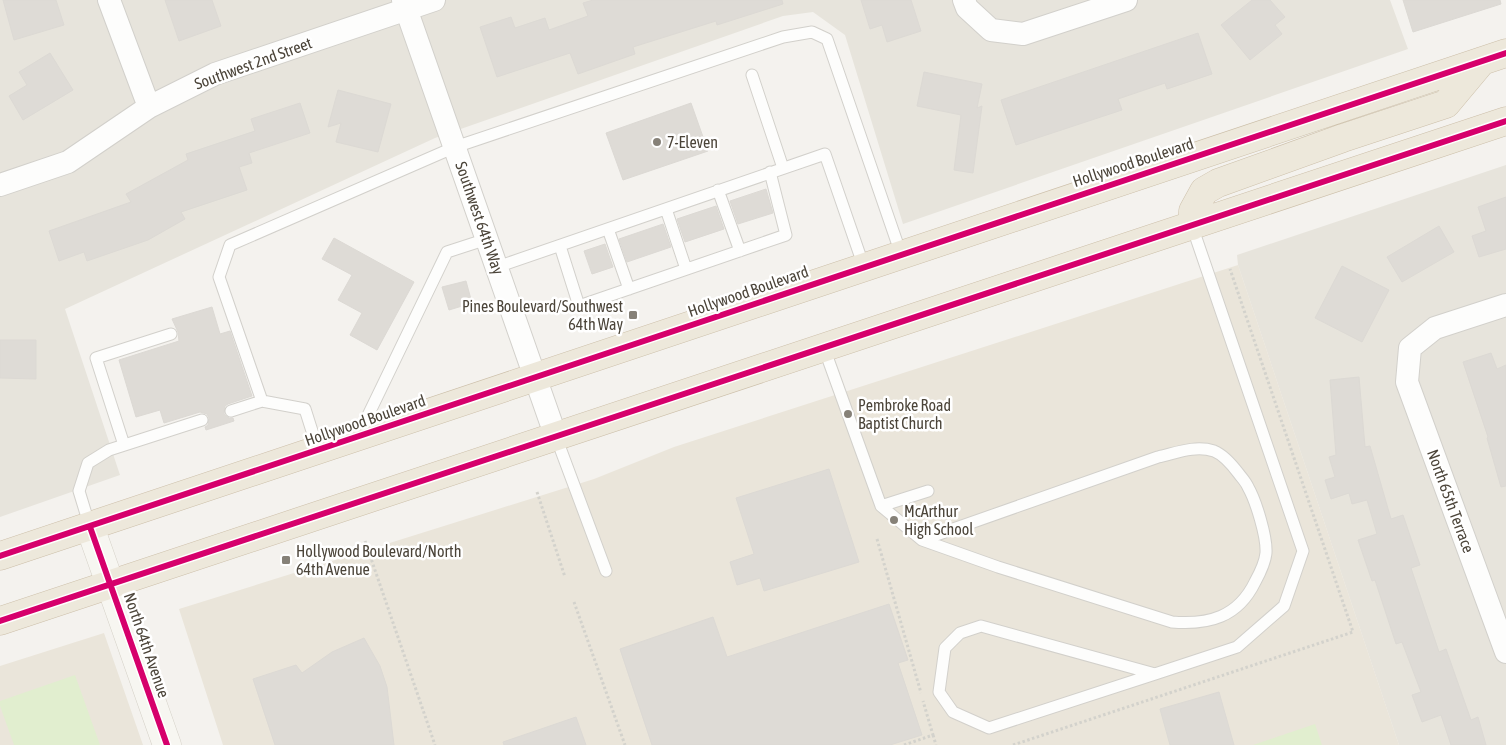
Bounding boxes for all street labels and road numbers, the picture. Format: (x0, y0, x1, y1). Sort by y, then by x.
street label: Southwest 2nd Street (192, 33, 315, 93)
street label: Hollywood Boulevard (1070, 134, 1196, 191)
street label: Southwest 64th Way (451, 159, 508, 278)
street label: Hollywood Boulevard (685, 262, 811, 321)
street label: Hollywood Boulevard (302, 391, 428, 450)
street label: North 65th Terrace (1424, 447, 1478, 555)
street label: North 64th Avenue (121, 590, 173, 700)

